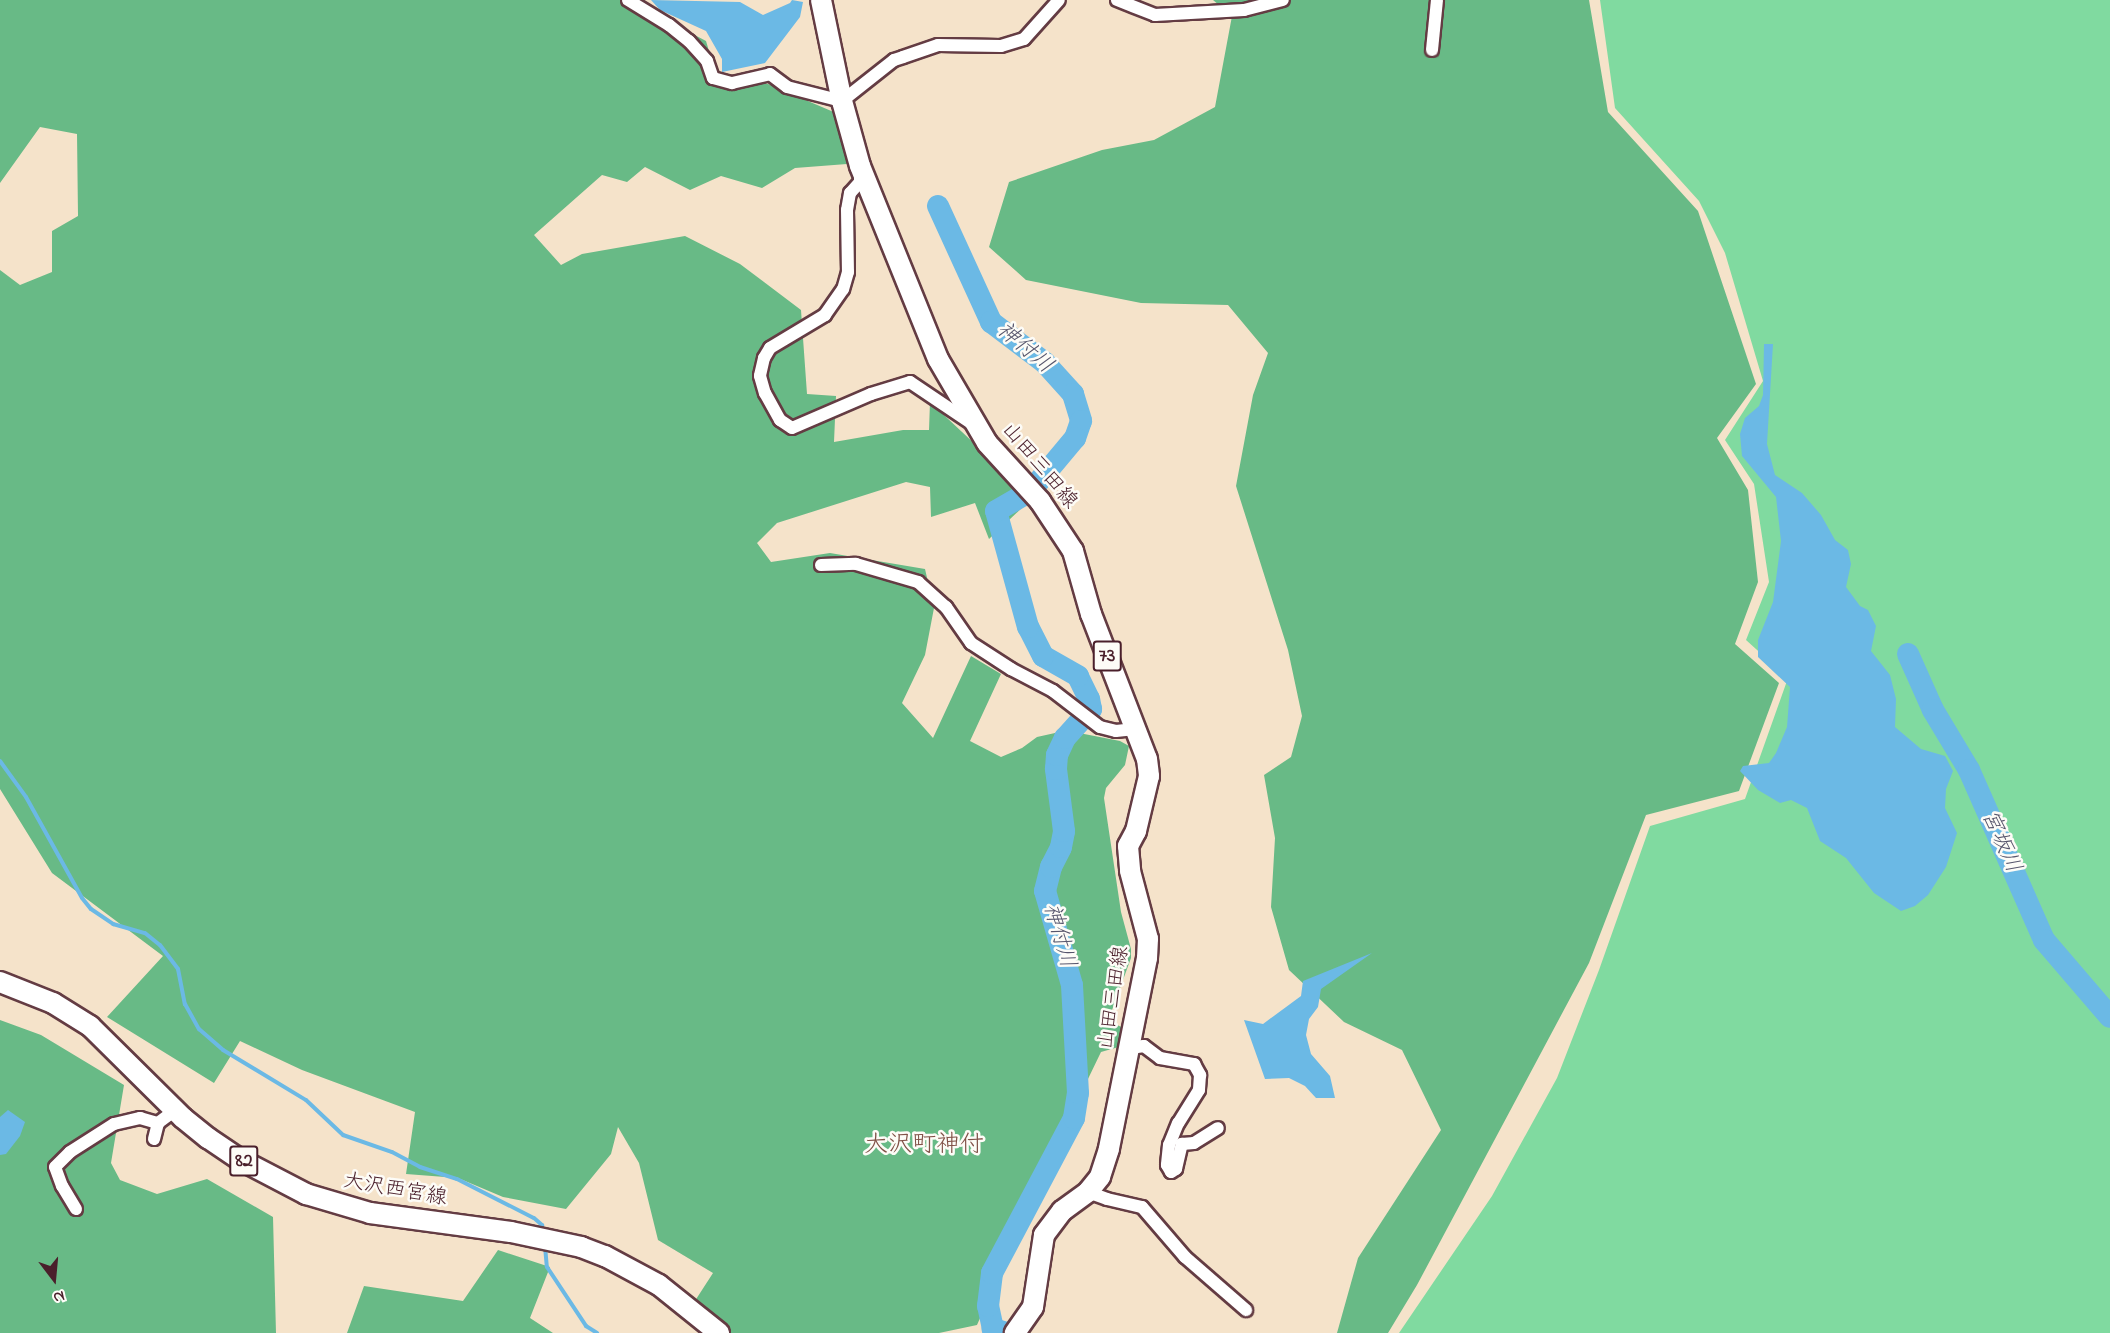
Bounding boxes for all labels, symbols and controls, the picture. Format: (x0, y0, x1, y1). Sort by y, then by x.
water label: 神付川 (990, 318, 1058, 380)
street label: 山田三田線 (996, 418, 1082, 514)
road number: 73 (1092, 639, 1122, 673)
water label: 宮坂川 (1975, 806, 2025, 878)
water label: 神付川 (1036, 901, 1080, 971)
street label: 山田三田線 (1093, 944, 1135, 1052)
district label: 大沢町神付 (864, 1132, 984, 1160)
road number: 82 (229, 1144, 259, 1178)
street label: 大沢西宮線 (341, 1168, 449, 1212)
north arrow (24, 1249, 84, 1309)
text: N (50, 1283, 67, 1309)

